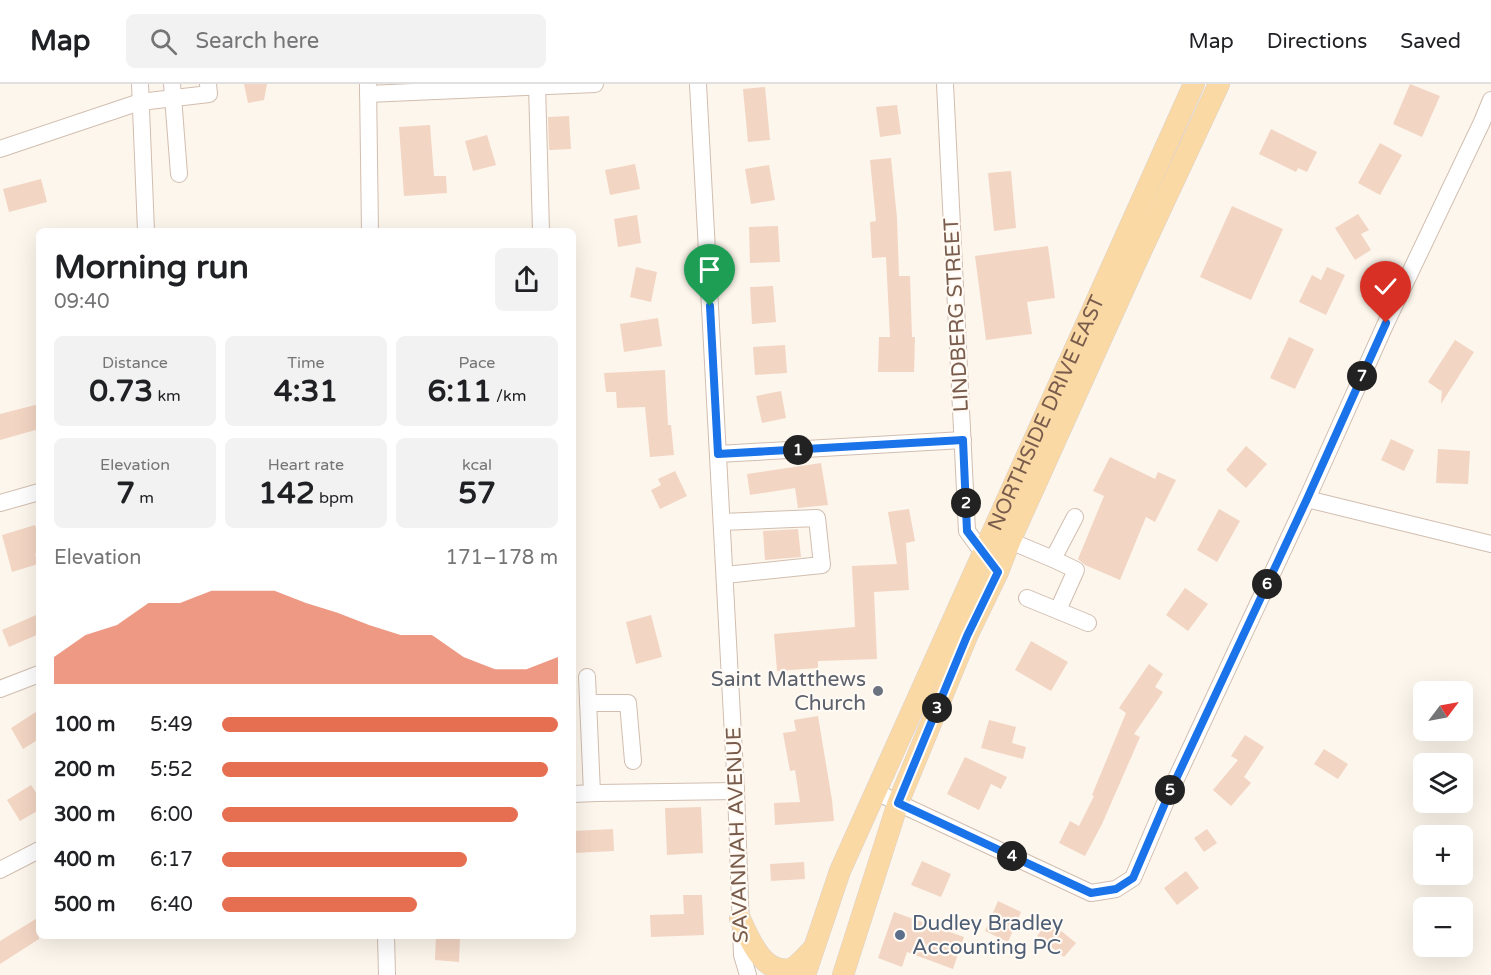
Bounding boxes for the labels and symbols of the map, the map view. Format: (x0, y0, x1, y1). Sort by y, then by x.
street label: LINDBERG STREET (939, 217, 974, 413)
pin (684, 244, 735, 306)
pin (1360, 261, 1411, 323)
street label: NORTHSIDE DRIVE EAST (983, 291, 1110, 535)
pin: 7 (1347, 361, 1377, 391)
pin: 1 (783, 435, 813, 465)
pin: 2 (951, 488, 981, 518)
pin: 6 (1252, 569, 1282, 599)
place label: Saint Matthews Church (711, 667, 866, 716)
north arrow (1413, 681, 1473, 741)
marker: Saint Matthews Church (871, 684, 885, 698)
pin: 3 (922, 693, 952, 723)
street label: SAVANNAH AVENUE (721, 726, 754, 944)
pin: 5 (1155, 775, 1185, 805)
pin: 4 (997, 841, 1027, 871)
place label: Dudley Bradley Accounting PC (912, 911, 1063, 960)
marker: Dudley Bradley Accounting PC (893, 928, 907, 942)

